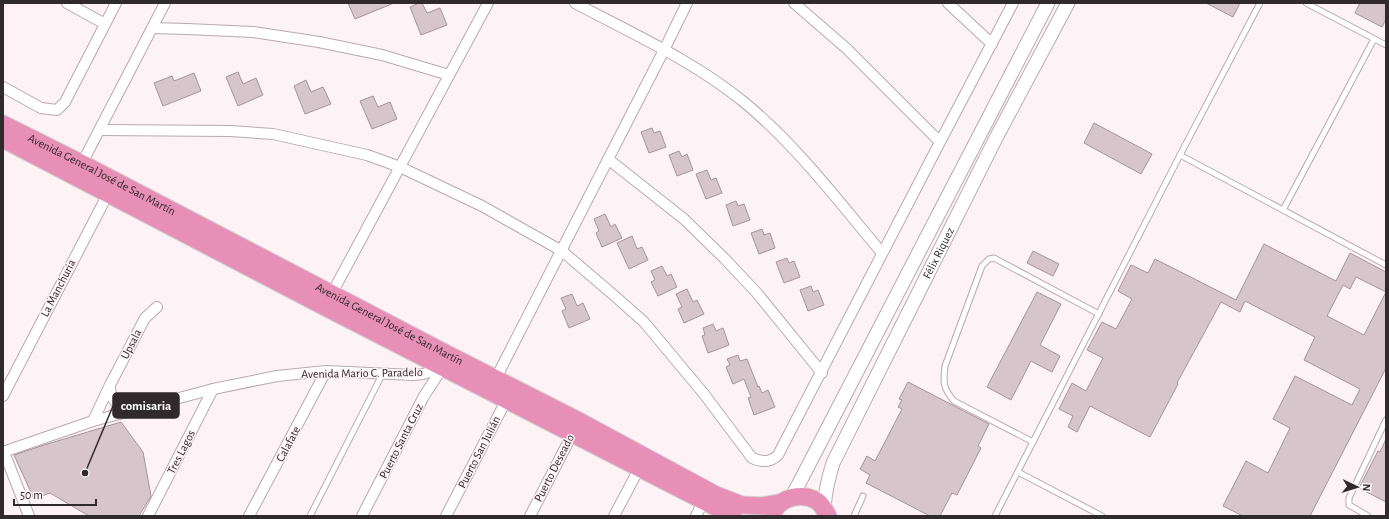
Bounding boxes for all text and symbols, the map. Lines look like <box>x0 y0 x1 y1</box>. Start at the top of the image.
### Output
street label: Avenida General José de San Martín <box>26 132 178 217</box>
street label: Félix Riquez <box>921 225 956 281</box>
street label: La Manchuria <box>38 257 78 319</box>
street label: Avenida General José de San Martín <box>314 281 465 367</box>
street label: Upsala <box>118 327 144 361</box>
street label: Avenida Mario C. Paradelo <box>301 366 423 380</box>
callout: comisaria <box>113 393 179 418</box>
text: comisaria <box>121 400 171 413</box>
street label: Puerto Santa Cruz <box>377 401 425 480</box>
street label: Puerto San Julián <box>456 414 502 490</box>
street label: Calafate <box>274 424 302 464</box>
street label: Tres Lagos <box>165 428 197 476</box>
street label: Puerto Deseado <box>532 432 576 504</box>
north arrow <box>1337 467 1377 507</box>
scale bar <box>14 481 96 507</box>
text: N <box>1361 483 1372 492</box>
text: 50 m <box>20 489 43 501</box>

